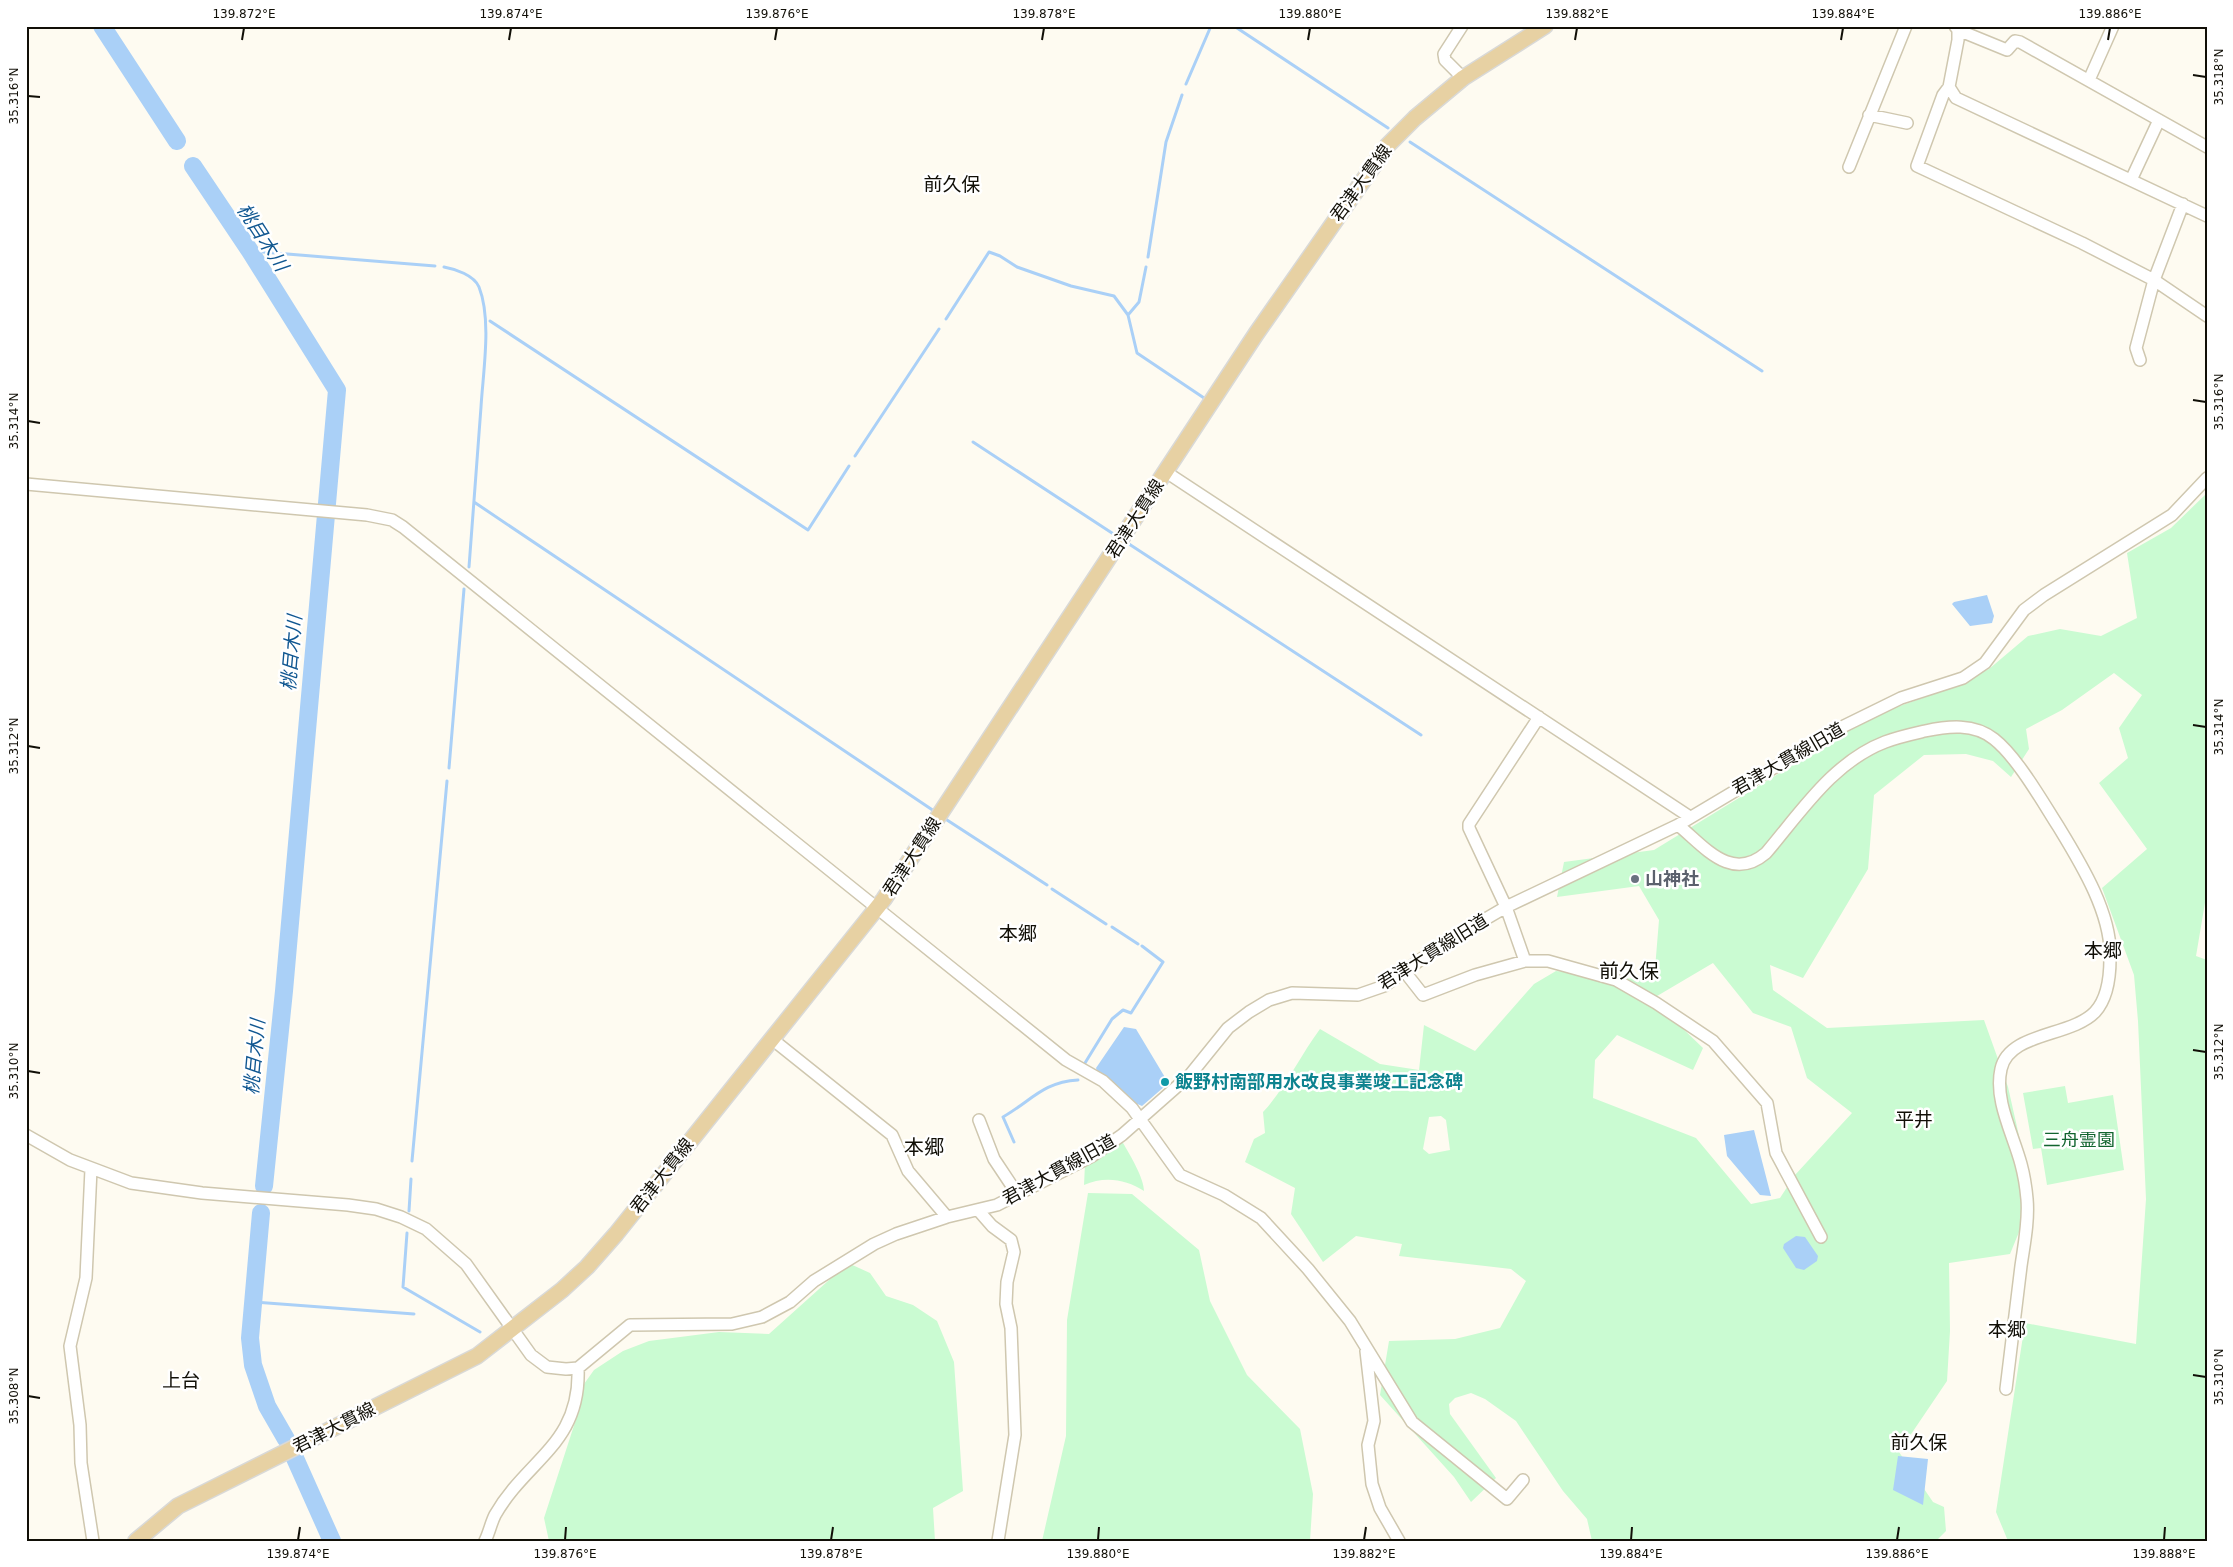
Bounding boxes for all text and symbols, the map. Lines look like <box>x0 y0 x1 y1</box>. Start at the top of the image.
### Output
text: 139.872°E <box>212 7 276 21</box>
text: 139.874°E <box>479 7 543 21</box>
text: 139.876°E <box>745 7 809 21</box>
text: 139.878°E <box>1012 7 1076 21</box>
text: 139.880°E <box>1278 7 1342 21</box>
text: 139.882°E <box>1545 7 1609 21</box>
text: 139.884°E <box>1811 7 1875 21</box>
text: 139.886°E <box>2078 7 2142 21</box>
text: 35.318°N <box>2212 49 2226 105</box>
text: 35.316°N <box>7 68 21 124</box>
street label: 君津大貫線 <box>1326 140 1396 225</box>
district label: 前久保 <box>923 173 981 195</box>
water label: 桃目木川 <box>233 199 294 277</box>
text: 35.316°N <box>2212 374 2226 430</box>
text: 35.314°N <box>7 393 21 449</box>
street label: 君津大貫線 <box>1101 475 1168 562</box>
water label: 桃目木川 <box>277 612 305 692</box>
text: 35.314°N <box>2212 699 2226 755</box>
text: 35.312°N <box>7 718 21 774</box>
street label: 君津大貫線旧道 <box>1728 718 1848 799</box>
street label: 君津大貫線 <box>878 813 945 900</box>
place label: 山神社 <box>1645 868 1699 889</box>
marker: 山神社 <box>1629 873 1641 885</box>
street label: 君津大貫線旧道 <box>1374 909 1492 994</box>
district label: 本郷 <box>999 922 1037 944</box>
district label: 本郷 <box>2084 939 2122 961</box>
district label: 前久保 <box>1599 959 1659 983</box>
water label: 桃目木川 <box>240 1016 268 1096</box>
text: 35.312°N <box>2212 1024 2226 1080</box>
text: 35.310°N <box>7 1043 21 1099</box>
place label: 飯野村南部用水改良事業竣工記念碑 <box>1175 1071 1463 1092</box>
marker: 飯野村南部用水改良事業竣工記念碑 <box>1159 1076 1171 1088</box>
district label: 平井 <box>1895 1108 1933 1130</box>
park label: 三舟霊園 <box>2043 1129 2115 1150</box>
street label: 君津大貫線旧道 <box>999 1130 1119 1209</box>
street label: 君津大貫線 <box>626 1134 698 1218</box>
district label: 本郷 <box>904 1135 944 1159</box>
district label: 本郷 <box>1988 1318 2026 1340</box>
text: 35.310°N <box>2212 1349 2226 1405</box>
text: 35.308°N <box>7 1368 21 1424</box>
district label: 上台 <box>162 1369 200 1391</box>
street label: 君津大貫線 <box>289 1398 379 1457</box>
district label: 前久保 <box>1890 1431 1948 1453</box>
text: 139.874°E <box>266 1547 330 1561</box>
text: 139.876°E <box>533 1547 597 1561</box>
text: 139.878°E <box>799 1547 863 1561</box>
text: 139.880°E <box>1066 1547 1130 1561</box>
text: 139.882°E <box>1332 1547 1396 1561</box>
text: 139.884°E <box>1599 1547 1663 1561</box>
text: 139.886°E <box>1865 1547 1929 1561</box>
text: 139.888°E <box>2132 1547 2196 1561</box>

